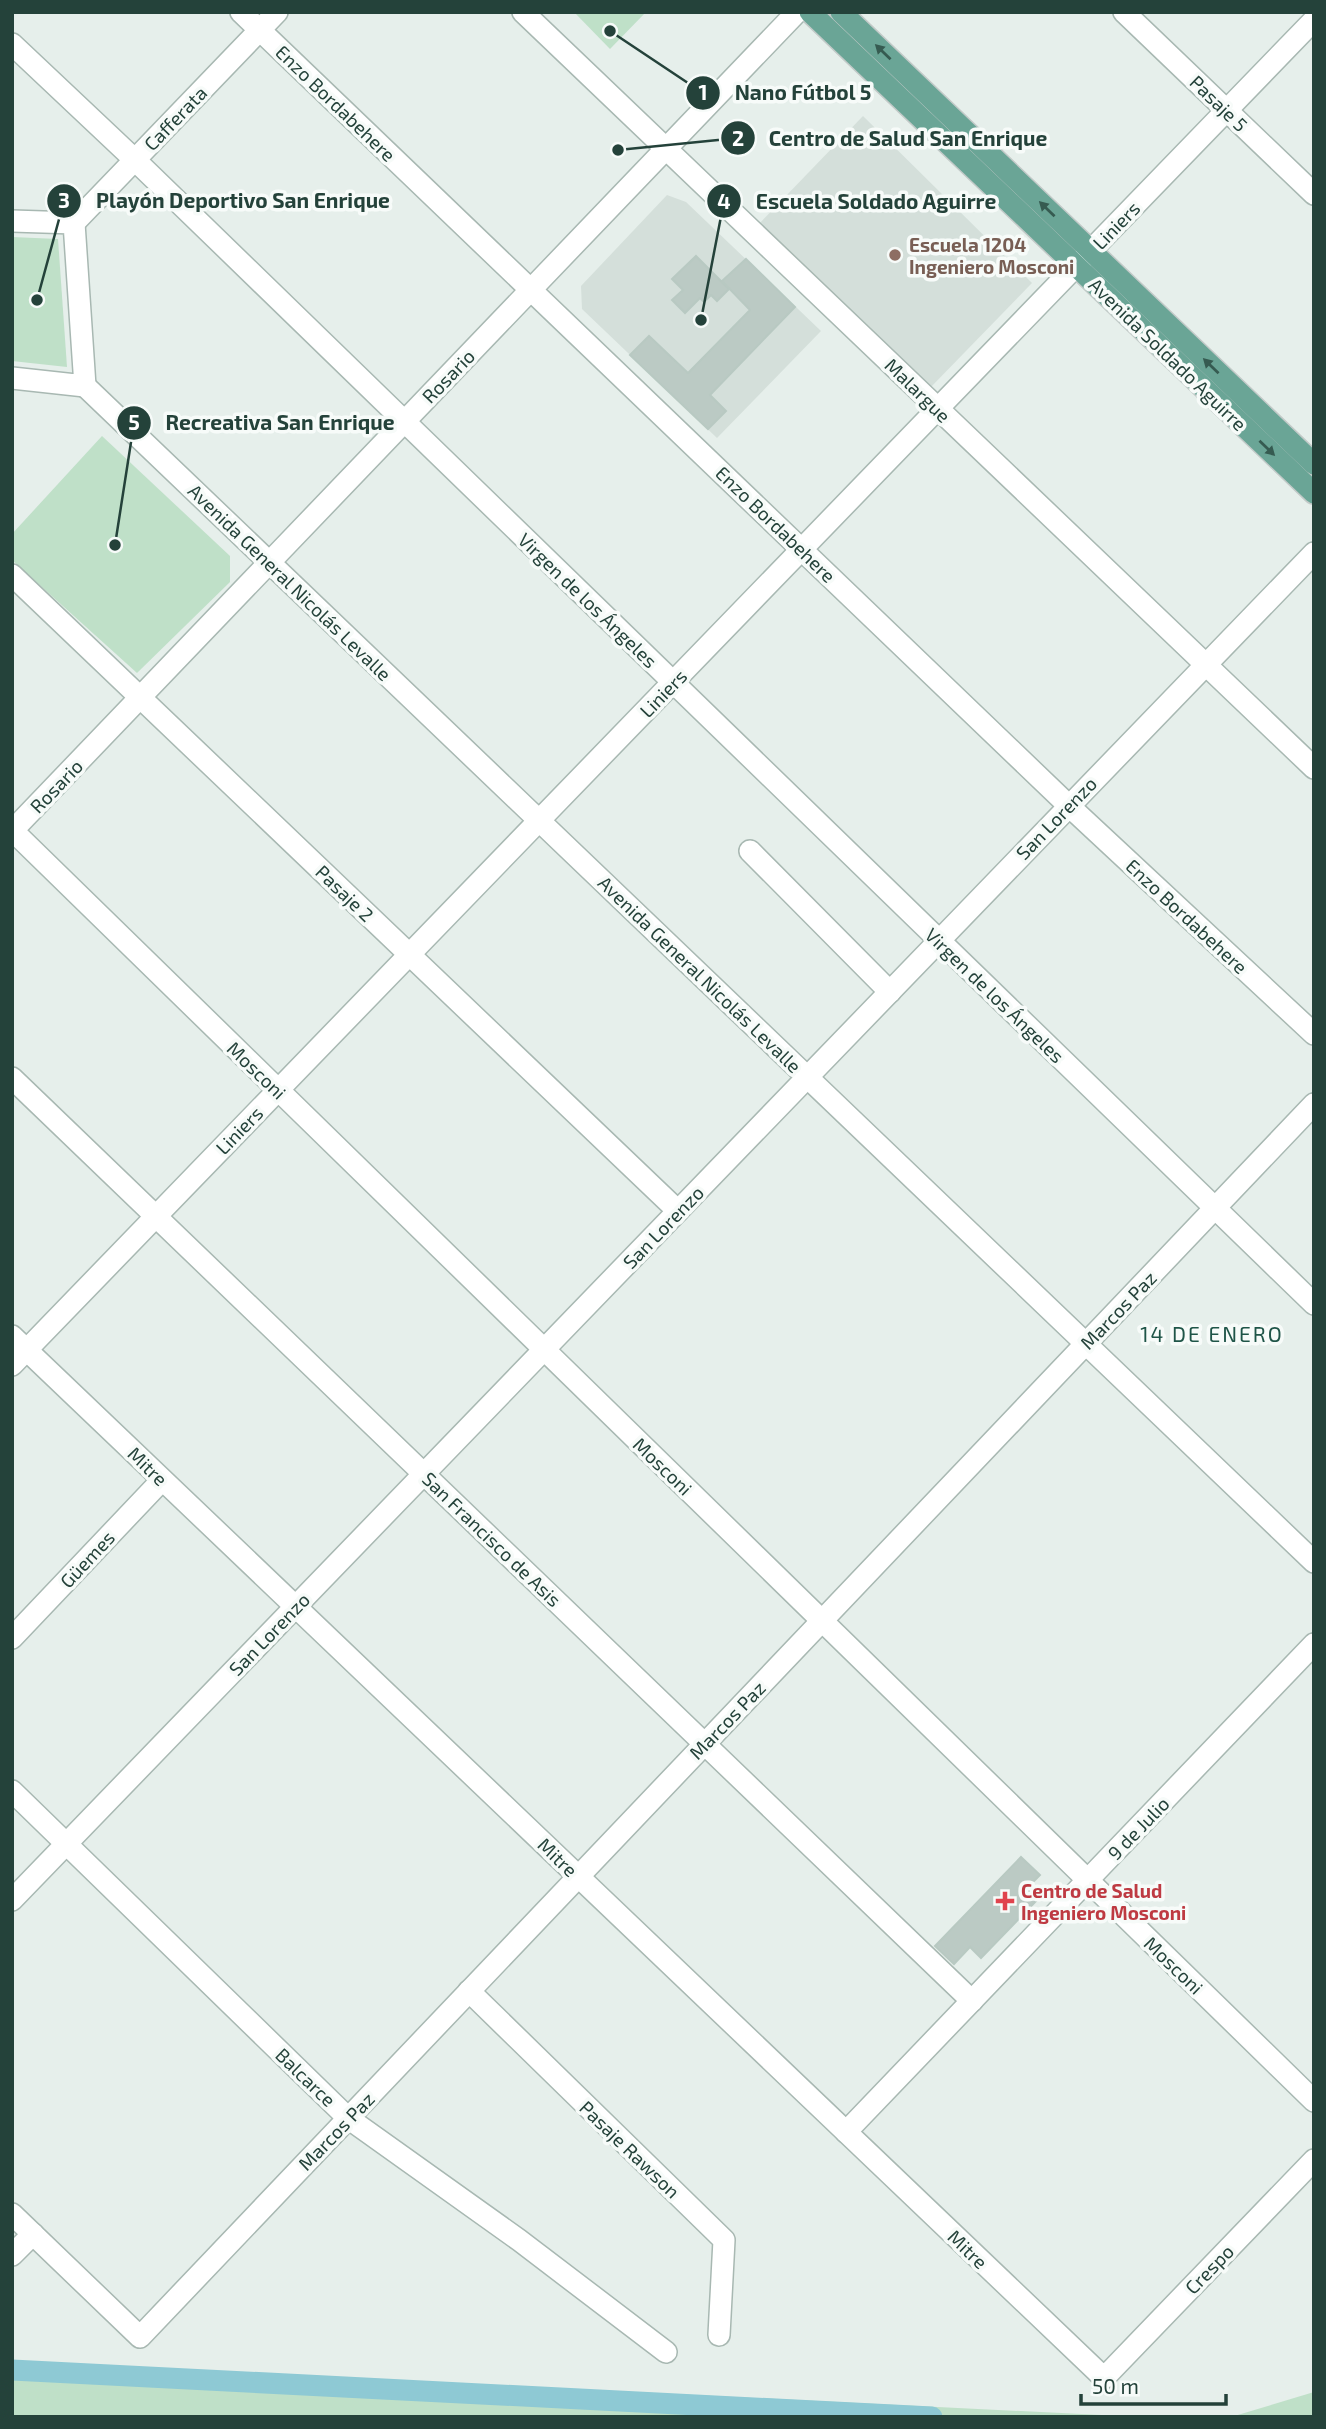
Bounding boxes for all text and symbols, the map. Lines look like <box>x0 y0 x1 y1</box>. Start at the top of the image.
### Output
street label: Enzo Bordabehere <box>271 40 401 166</box>
one-way arrow <box>874 43 891 60</box>
street label: Pasaje 5 <box>1185 70 1253 136</box>
callout: Nano Fútbol 5 <box>686 72 886 114</box>
text: 1 <box>698 79 708 104</box>
text: Nano Fútbol 5 <box>735 79 871 104</box>
street label: Cafferata <box>139 81 211 155</box>
callout: Centro de Salud San Enrique <box>720 117 1062 159</box>
text: 2 <box>732 125 744 150</box>
text: Centro de Salud San Enrique <box>769 125 1047 150</box>
callout: Playón Deportivo San Enrique <box>47 180 404 222</box>
callout: Escuela Soldado Aguirre <box>706 180 1010 222</box>
text: 3 <box>58 187 70 212</box>
text: Playón Deportivo San Enrique <box>96 187 390 213</box>
text: 4 <box>717 188 731 213</box>
text: Escuela Soldado Aguirre <box>756 188 996 213</box>
street label: Liniers <box>1088 196 1144 254</box>
one-way arrow <box>1039 201 1056 217</box>
place label: Escuela 1204 Ingeniero Mosconi <box>909 233 1074 278</box>
marker: Escuela 1204 Ingeniero Mosconi <box>887 247 903 263</box>
street label: Avenida Soldado Aguirre <box>1085 273 1251 435</box>
street label: Rosario <box>417 344 479 408</box>
street label: Malargue <box>880 353 956 427</box>
one-way arrow <box>1203 358 1220 375</box>
callout: Recreativa San Enrique <box>117 402 409 444</box>
text: 5 <box>128 409 140 434</box>
text: Recreativa San Enrique <box>166 409 395 434</box>
one-way arrow <box>1258 440 1275 456</box>
street label: Enzo Bordabehere <box>711 461 841 587</box>
street label: Avenida General Nicolás Levalle <box>184 479 396 685</box>
street label: Virgen de los Ángeles <box>514 528 662 672</box>
street label: Liniers <box>635 664 691 722</box>
street label: Rosario <box>25 754 87 818</box>
street label: San Lorenzo <box>1011 772 1101 864</box>
street label: Enzo Bordabehere <box>1122 854 1252 978</box>
street label: Pasaje 2 <box>311 860 379 926</box>
street label: Avenida General Nicolás Levalle <box>594 871 806 1077</box>
street label: Virgen de los Ángeles <box>921 923 1069 1067</box>
street label: Mosconi <box>223 1036 291 1104</box>
street label: Liniers <box>211 1101 267 1159</box>
street label: San Lorenzo <box>618 1181 708 1273</box>
street label: Marcos Paz <box>1075 1266 1161 1354</box>
district label: 14 DE ENERO <box>1140 1321 1284 1346</box>
street label: Mosconi <box>629 1432 697 1500</box>
street label: Mitre <box>123 1442 173 1490</box>
street label: San Francisco de Asis <box>418 1467 566 1611</box>
street label: Güemes <box>55 1526 119 1592</box>
street label: San Lorenzo <box>224 1588 314 1680</box>
street label: Marcos Paz <box>684 1676 770 1764</box>
street label: 9 de Julio <box>1102 1792 1174 1864</box>
street label: Mitre <box>533 1833 583 1881</box>
place label: Centro de Salud Ingeniero Mosconi <box>1021 1879 1186 1924</box>
marker: Centro de Salud Ingeniero Mosconi <box>995 1891 1015 1911</box>
street label: Mosconi <box>1140 1931 1208 1999</box>
street label: Balcarce <box>271 2043 341 2111</box>
street label: Marcos Paz <box>293 2087 379 2175</box>
street label: Pasaje Rawson <box>575 2096 685 2202</box>
street label: Mitre <box>943 2225 993 2273</box>
street label: Crespo <box>1180 2239 1238 2299</box>
scale bar <box>1081 2362 1226 2406</box>
text: 50 m <box>1092 2373 1139 2398</box>

